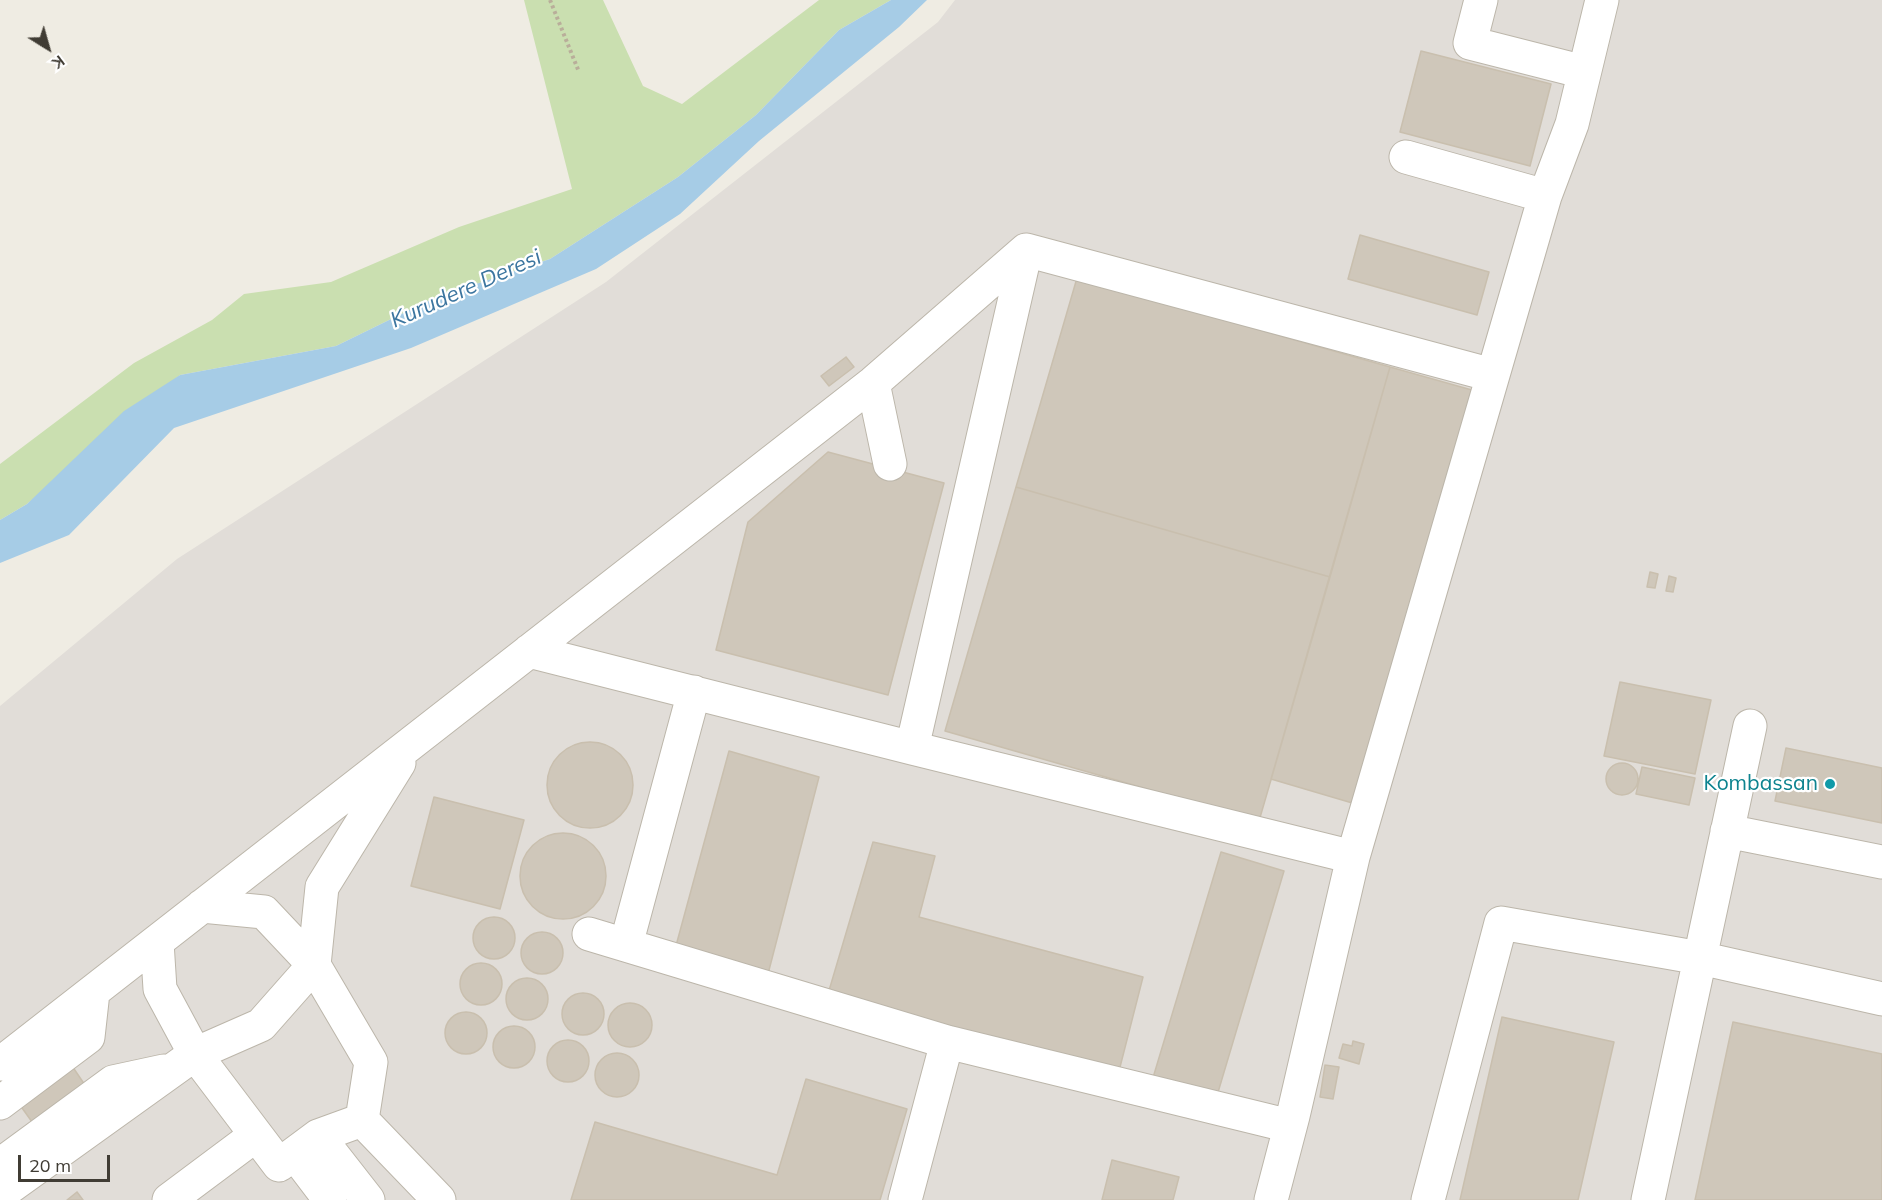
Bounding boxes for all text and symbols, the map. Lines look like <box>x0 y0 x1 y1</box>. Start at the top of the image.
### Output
north arrow <box>18 18 78 78</box>
text: K <box>49 51 69 74</box>
water label: Kurudere Deresi <box>387 244 545 334</box>
place label: Kombassan <box>1704 771 1818 797</box>
marker: Kombassan <box>1823 777 1837 791</box>
scale bar <box>21 1143 112 1181</box>
text: 20 m <box>29 1154 71 1177</box>

